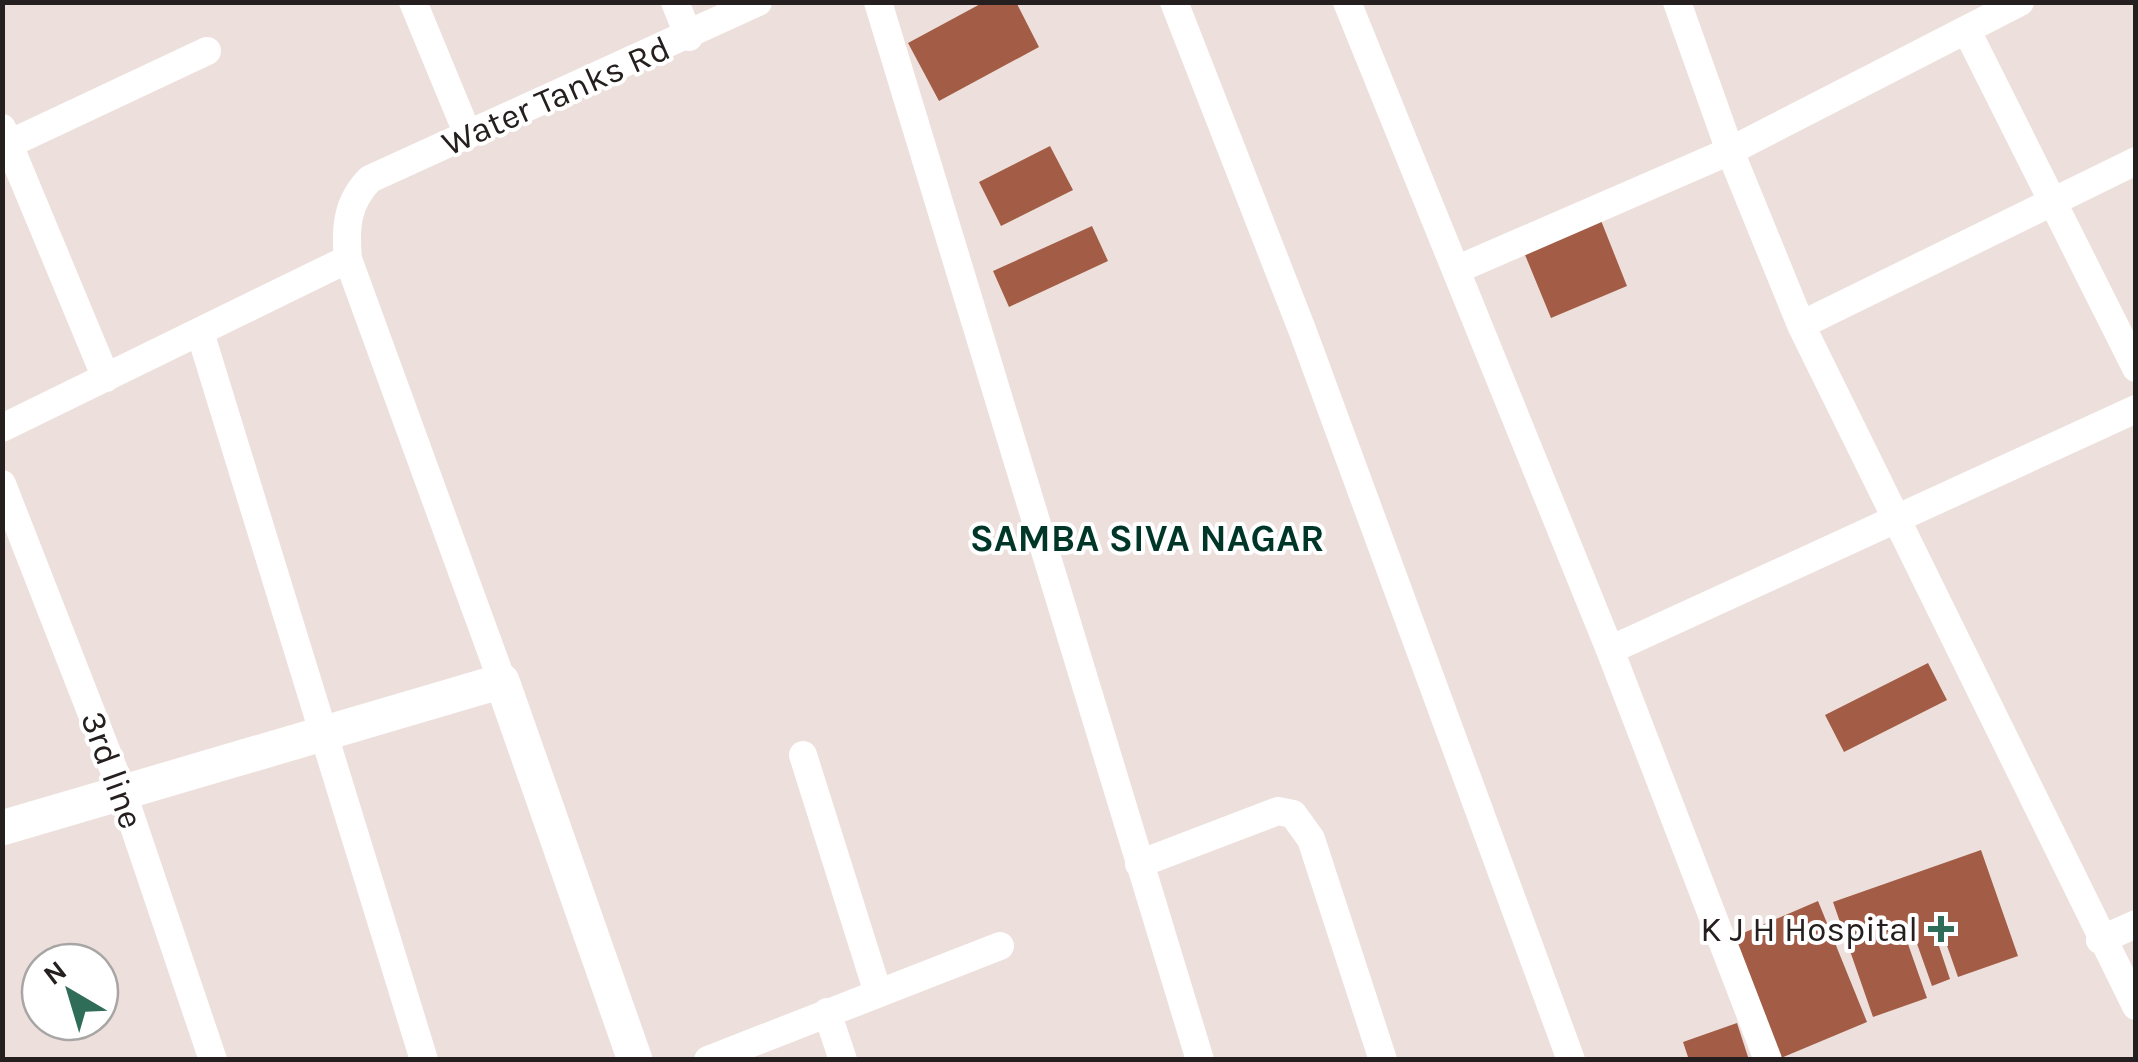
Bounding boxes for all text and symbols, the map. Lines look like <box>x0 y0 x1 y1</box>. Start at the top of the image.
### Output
street label: Water Tanks Rd <box>436 27 676 165</box>
district label: SAMBA SIVA NAGAR <box>970 516 1324 561</box>
street label: 3rd line <box>72 706 152 834</box>
place label: K J H Hospital <box>1700 909 1918 950</box>
marker: K J H Hospital <box>1928 916 1954 942</box>
north arrow <box>20 942 120 1042</box>
text: N <box>37 954 73 992</box>

